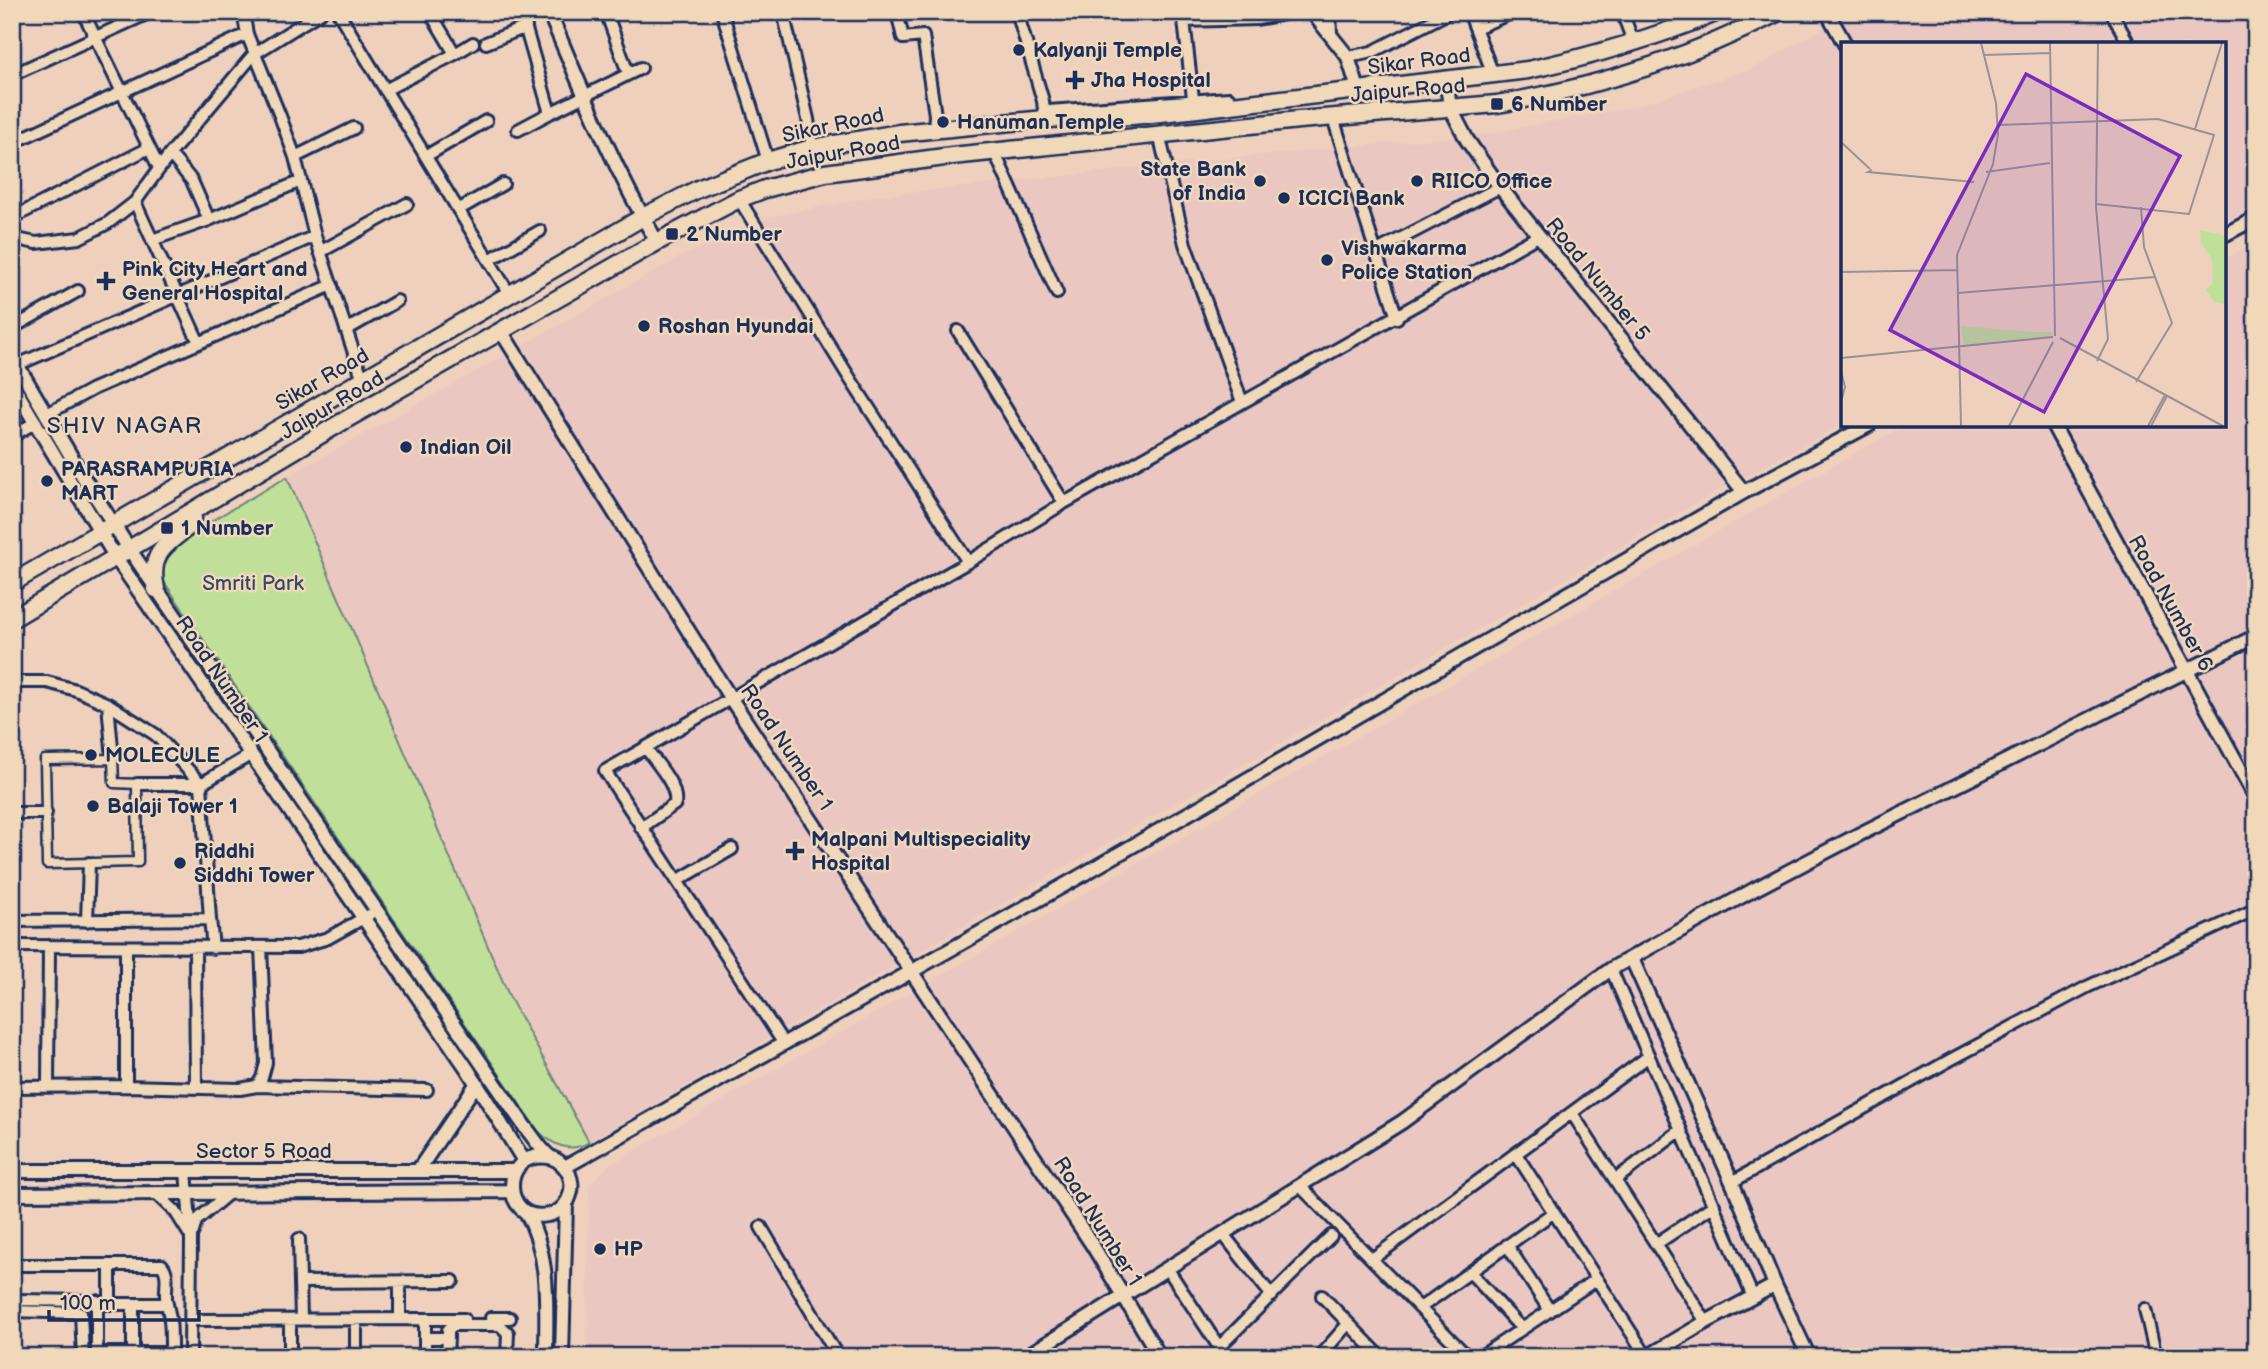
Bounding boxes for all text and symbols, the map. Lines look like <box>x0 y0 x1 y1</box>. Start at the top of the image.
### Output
place label: Kalyanji Temple <box>1033 38 1182 63</box>
marker: Kalyanji Temple <box>1011 42 1027 58</box>
inset map <box>1841 42 2226 427</box>
street label: Sikar Road <box>1366 43 1472 80</box>
place label: Jha Hospital <box>1091 68 1211 93</box>
marker: Jha Hospital <box>1065 70 1085 90</box>
street label: Jaipur Road <box>1350 73 1466 108</box>
place label: 6 Number <box>1511 92 1608 117</box>
marker: 6 Number <box>1489 96 1505 112</box>
street label: Sikar Road <box>780 103 886 148</box>
place label: Hanuman Temple <box>957 110 1124 135</box>
marker: Hanuman Temple <box>935 114 951 130</box>
street label: Jaipur Road <box>784 130 902 175</box>
place label: State Bank of India <box>1140 157 1246 206</box>
place label: RIICO Office <box>1431 169 1552 194</box>
marker: State Bank of India <box>1252 173 1268 189</box>
marker: RIICO Office <box>1409 173 1425 189</box>
place label: ICICI Bank <box>1298 186 1405 211</box>
marker: ICICI Bank <box>1276 190 1292 206</box>
street label: Road Number 5 <box>1540 213 1655 346</box>
place label: 2 Number <box>686 222 782 247</box>
marker: 2 Number <box>664 226 680 242</box>
place label: Vishwakarma Police Station <box>1341 236 1472 285</box>
marker: Vishwakarma Police Station <box>1319 252 1335 268</box>
place label: Pink City Heart and General Hospital <box>122 257 308 306</box>
marker: Pink City Heart and General Hospital <box>96 271 116 291</box>
place label: Roshan Hyundai <box>658 314 814 339</box>
marker: Roshan Hyundai <box>636 318 652 334</box>
street label: Sikar Road <box>271 343 373 416</box>
street label: Jaipur Road <box>276 366 388 445</box>
district label: SHIV NAGAR <box>47 412 203 440</box>
place label: Indian Oil <box>420 435 512 460</box>
marker: Indian Oil <box>398 439 414 455</box>
place label: PARASRAMPURIA MART <box>61 457 234 506</box>
marker: PARASRAMPURIA MART <box>39 473 55 489</box>
place label: 1 Number <box>181 516 274 541</box>
marker: 1 Number <box>159 520 175 536</box>
street label: Road Number 6 <box>2123 531 2218 676</box>
park label: Smriti Park <box>202 571 305 596</box>
street label: Road Number 1 <box>170 611 273 747</box>
street label: Road Number 1 <box>735 679 838 815</box>
place label: MOLECULE <box>105 743 220 768</box>
marker: MOLECULE <box>83 747 99 763</box>
place label: Balaji Tower 1 <box>107 794 238 819</box>
marker: Balaji Tower 1 <box>85 798 101 814</box>
place label: Malpani Multispeciality Hospital <box>811 827 1031 876</box>
place label: Riddhi Siddhi Tower <box>194 839 315 888</box>
marker: Malpani Multispeciality Hospital <box>785 841 805 861</box>
marker: Riddhi Siddhi Tower <box>172 855 188 871</box>
street label: Sector 5 Road <box>196 1139 332 1164</box>
street label: Road Number 1 <box>1048 1152 1147 1290</box>
place label: HP <box>614 1237 644 1262</box>
marker: HP <box>592 1241 608 1257</box>
scale bar <box>49 1278 200 1322</box>
text: 100 m <box>60 1291 116 1316</box>

